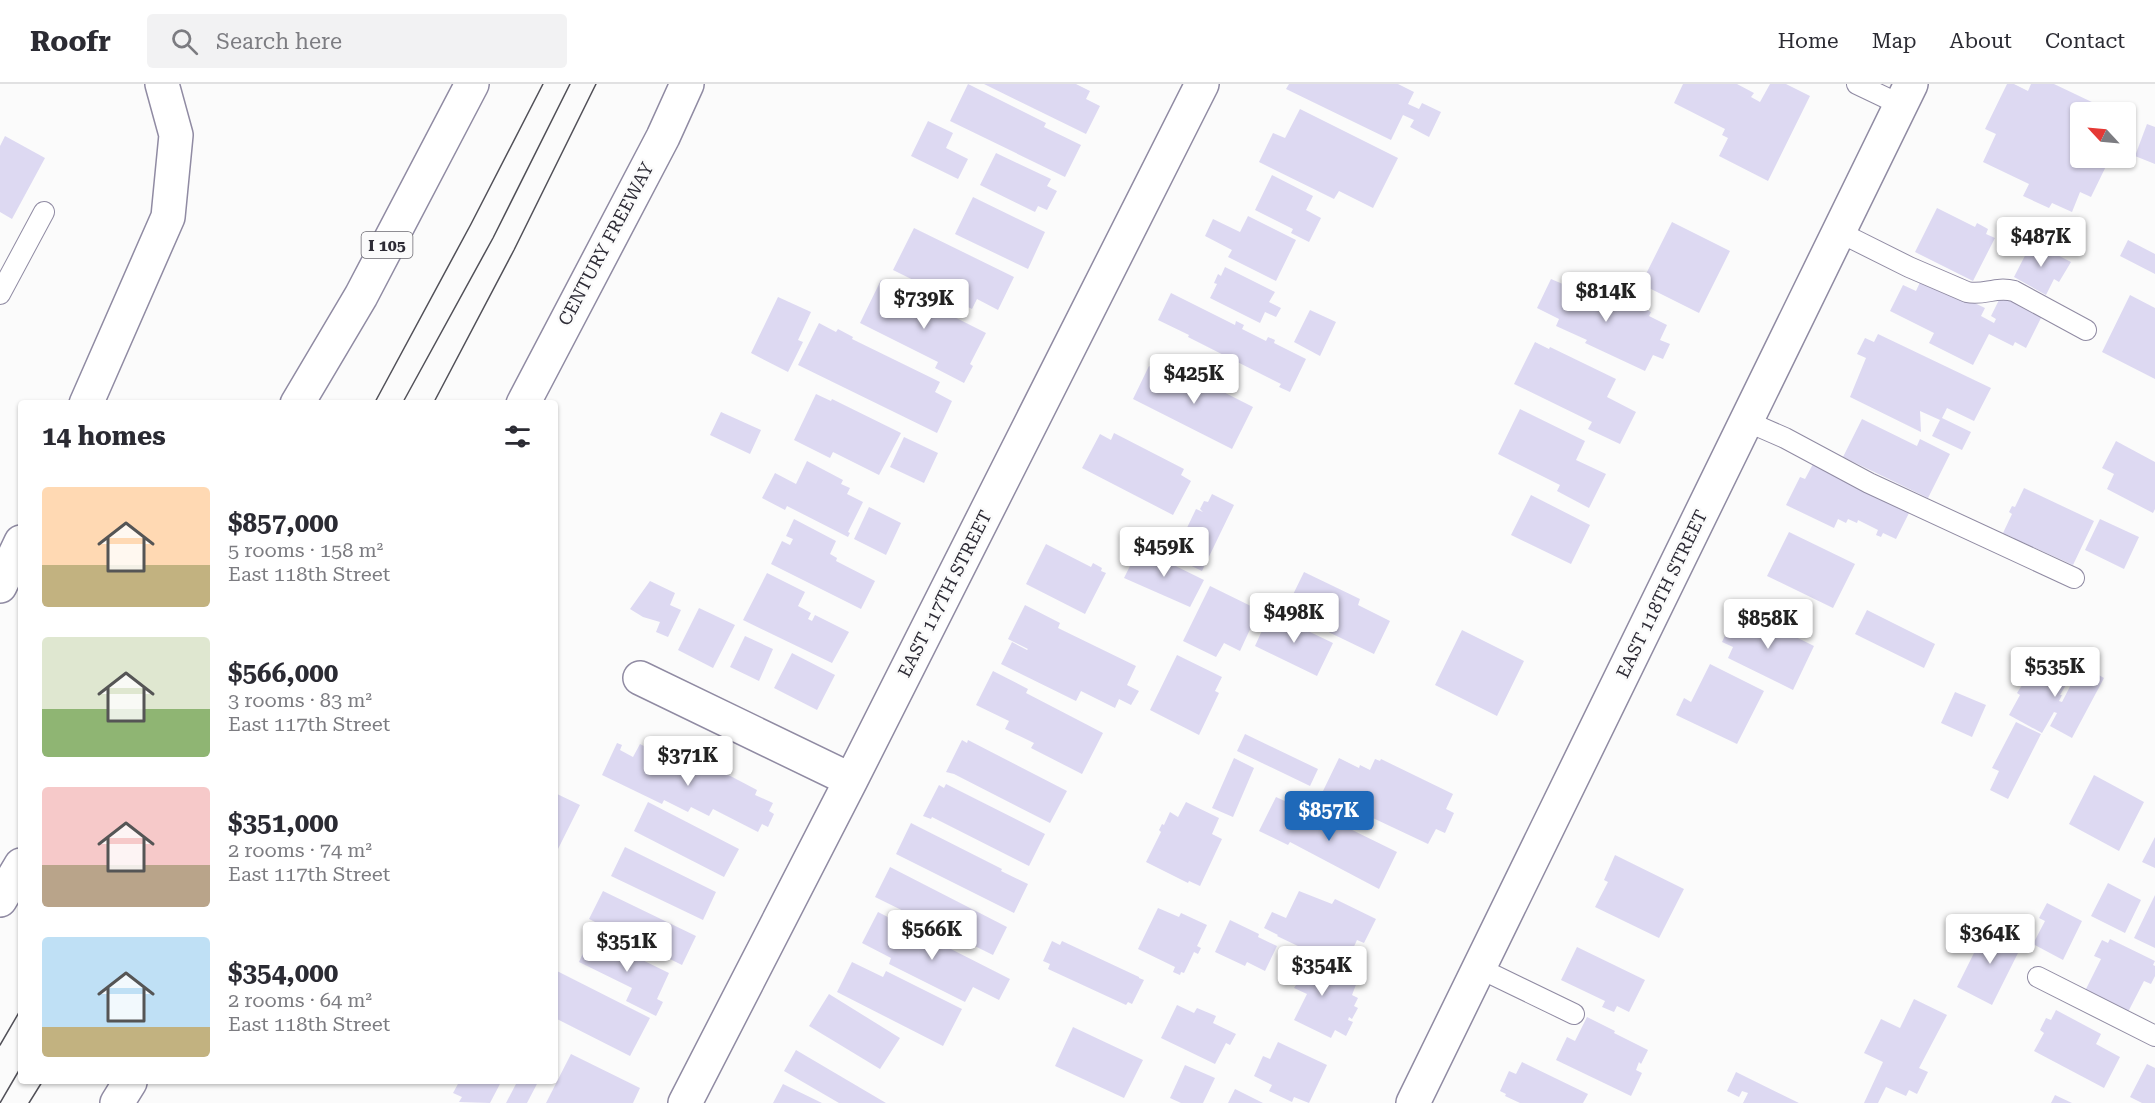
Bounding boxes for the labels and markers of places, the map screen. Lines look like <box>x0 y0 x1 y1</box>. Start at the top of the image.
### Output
pin: $487K <box>1999 217 2083 268</box>
pin: $814K <box>1564 272 1648 323</box>
pin: $739K <box>882 279 966 330</box>
pin: $425K <box>1152 354 1236 405</box>
pin: $459K <box>1122 527 1206 578</box>
pin: $498K <box>1252 593 1336 644</box>
pin: $858K <box>1726 599 1810 650</box>
pin: $535K <box>2013 647 2097 698</box>
pin: $371K <box>646 736 730 787</box>
pin: $857K <box>1287 791 1371 842</box>
pin: $566K <box>890 910 974 961</box>
pin: $364K <box>1948 914 2032 965</box>
pin: $351K <box>585 922 669 973</box>
pin: $354K <box>1280 946 1364 997</box>

